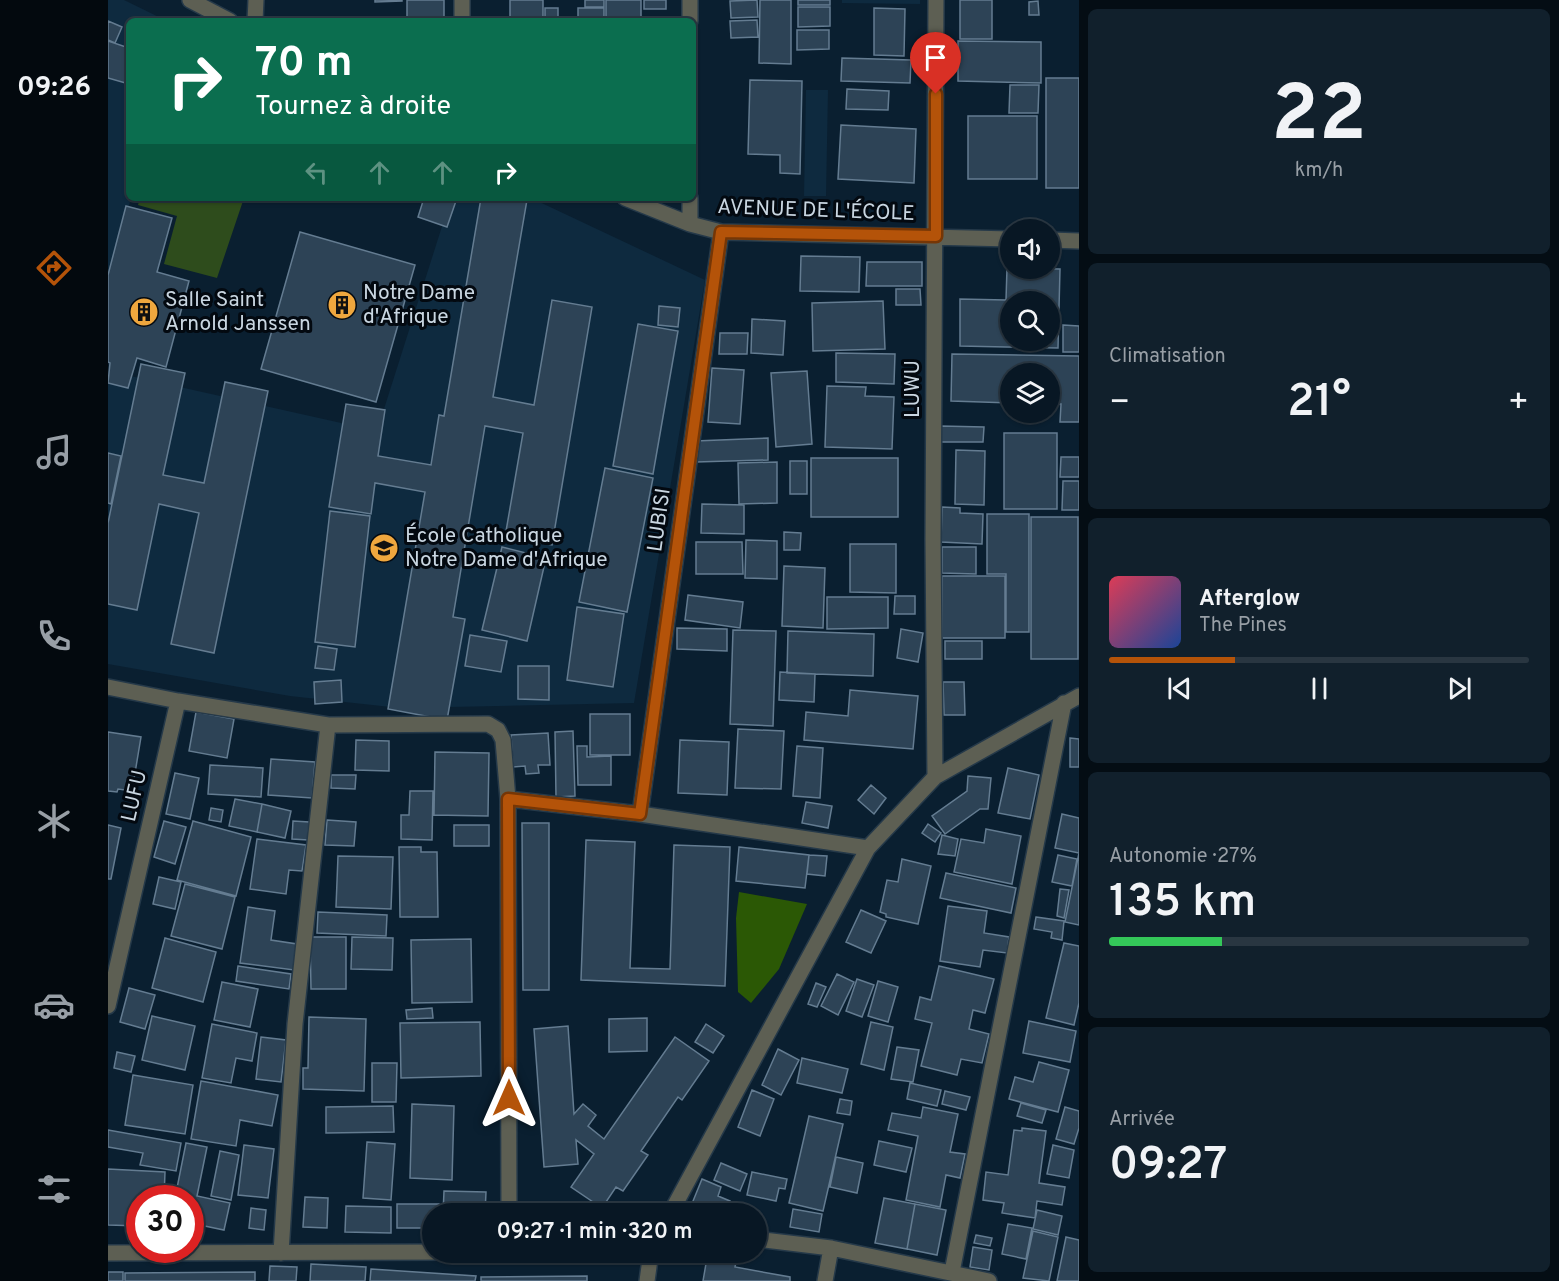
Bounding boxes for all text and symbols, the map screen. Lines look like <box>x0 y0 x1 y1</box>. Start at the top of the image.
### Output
pin <box>910 32 961 94</box>
text: 70 m <box>255 38 353 91</box>
icon: arrive <box>919 41 952 74</box>
icon: right <box>156 42 234 120</box>
text: 22 <box>1271 69 1367 168</box>
text: 09:26 <box>17 71 91 105</box>
text: Tournez à droite <box>255 90 451 124</box>
icon: left <box>300 156 333 189</box>
icon: ahead <box>363 156 396 189</box>
icon: ahead <box>426 156 459 189</box>
icon: right <box>489 156 522 189</box>
text: km/h <box>1295 158 1343 184</box>
street label: AVENUE DE L'ÉCOLE <box>717 193 915 228</box>
map controls <box>1000 219 1060 423</box>
button: sound <box>1000 219 1060 279</box>
icon: directions <box>33 247 75 289</box>
place label: Notre Dame d'Afrique <box>363 280 475 331</box>
place label: Salle Saint Arnold Janssen <box>165 287 311 338</box>
building icon: Notre Dame d'Afrique <box>326 289 358 321</box>
button: search <box>1000 291 1060 351</box>
building icon: Salle Saint Arnold Janssen <box>128 296 160 328</box>
text: Climatisation <box>1109 344 1226 370</box>
street label: LUWU <box>900 360 927 418</box>
button: layers <box>1000 363 1060 423</box>
text: 21° <box>1287 375 1351 432</box>
text: − <box>1109 383 1130 425</box>
text: + <box>1508 383 1529 425</box>
icon: music <box>33 431 75 473</box>
street label: LUBISI <box>642 486 678 554</box>
place label: École Catholique Notre Dame d'Afrique <box>405 522 608 574</box>
school or university icon: École Catholique Notre Dame d'Afrique <box>368 532 400 564</box>
text: Afterglow <box>1199 586 1300 613</box>
text: The Pines <box>1199 613 1287 639</box>
icon: phone <box>33 615 75 657</box>
icon: previous <box>1163 672 1196 705</box>
icon: pause <box>1303 672 1336 705</box>
icon: next <box>1443 672 1476 705</box>
street label: LUFU <box>116 767 154 825</box>
icon: climate <box>33 800 75 842</box>
text: Autonomie · 27% <box>1109 844 1257 870</box>
text: 135 km <box>1109 875 1256 932</box>
icon: car <box>33 984 75 1026</box>
position arrow <box>477 1066 541 1130</box>
text: Arrivée <box>1109 1107 1175 1133</box>
text: 09:27 <box>1109 1138 1227 1195</box>
icon: filters <box>33 1168 75 1210</box>
speed limit sign: 30 <box>126 1185 204 1263</box>
text: 09:27 · 1 min · 320 m <box>496 1219 693 1246</box>

